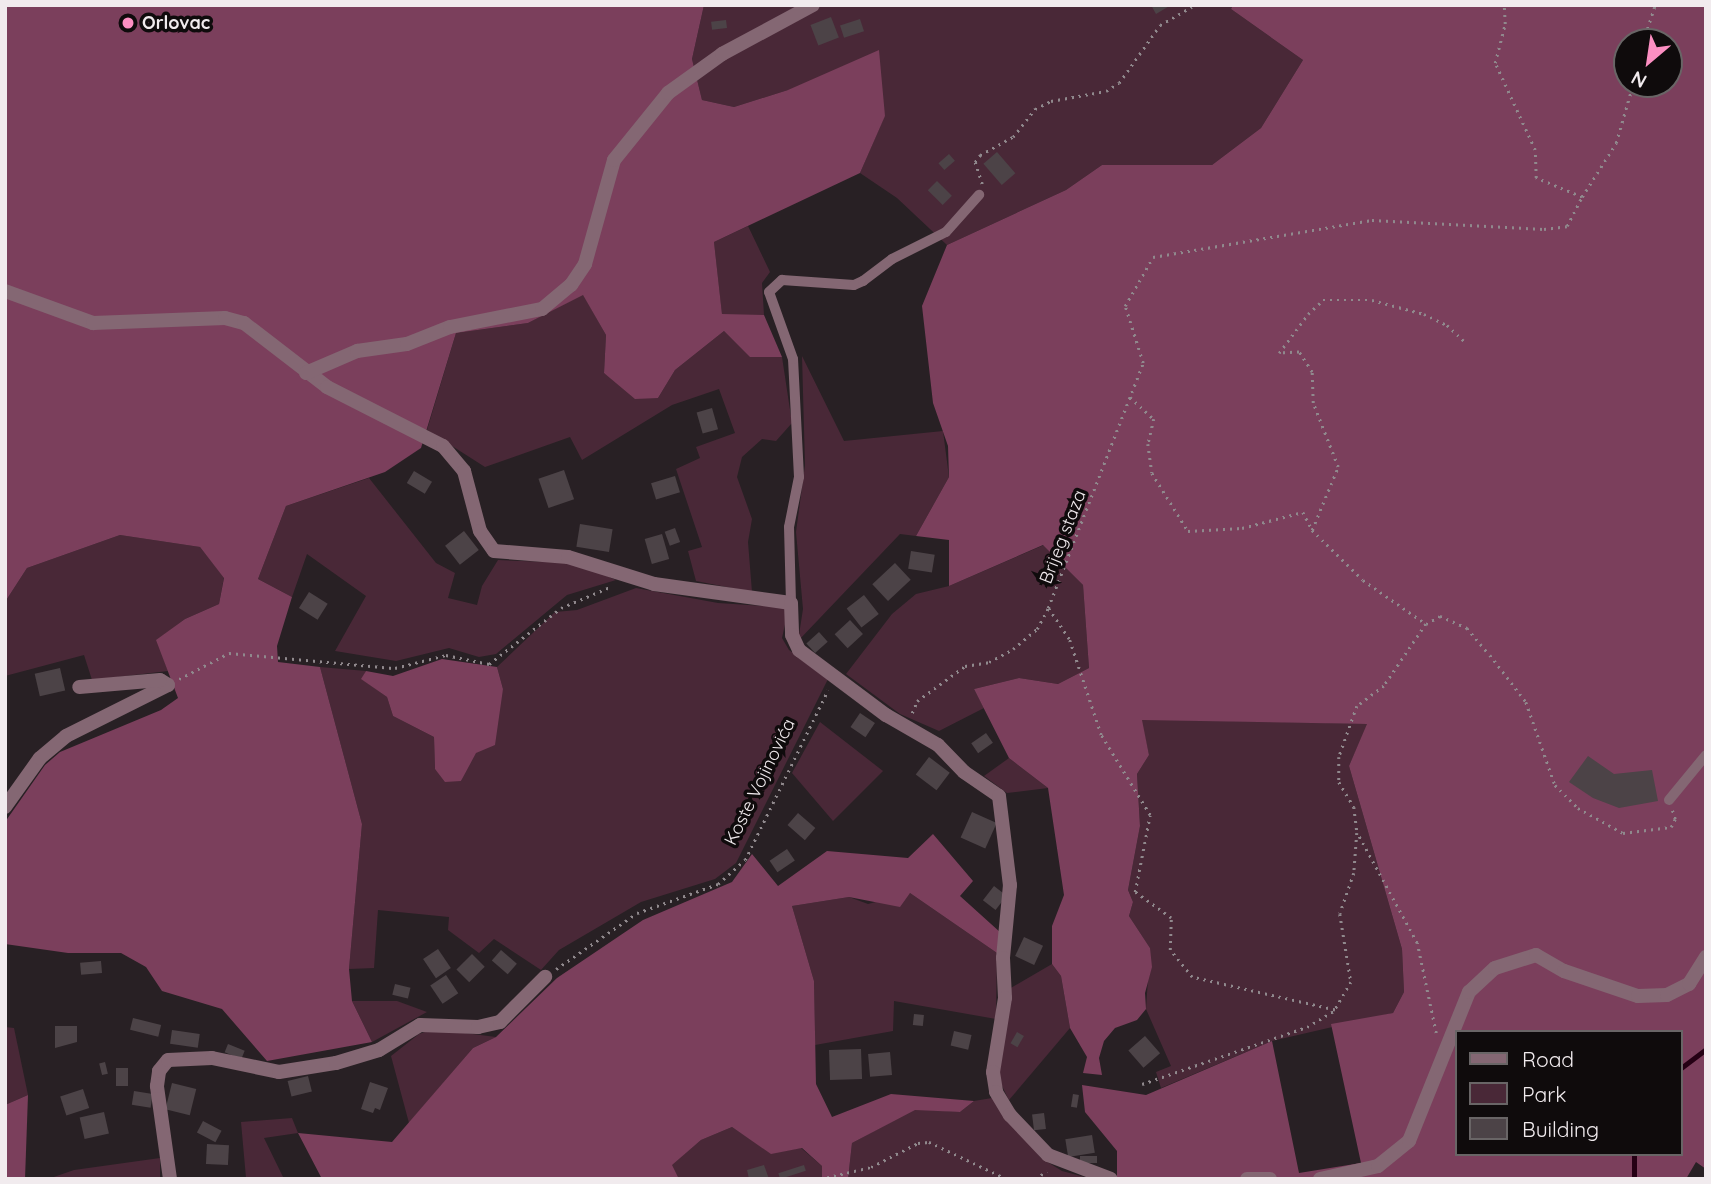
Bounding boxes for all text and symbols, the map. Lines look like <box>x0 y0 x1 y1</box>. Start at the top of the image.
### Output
place label: Orlovac <box>142 12 210 34</box>
marker: Orlovac <box>120 15 136 31</box>
north arrow <box>1613 28 1683 98</box>
text: N <box>1627 66 1651 93</box>
street label: Brijeg staza <box>1035 487 1091 587</box>
street label: Koste Vojinovića <box>720 715 800 849</box>
legend <box>1456 1030 1683 1156</box>
text: Road <box>1522 1046 1574 1072</box>
text: Park <box>1522 1081 1566 1107</box>
text: Building <box>1522 1116 1599 1142</box>

